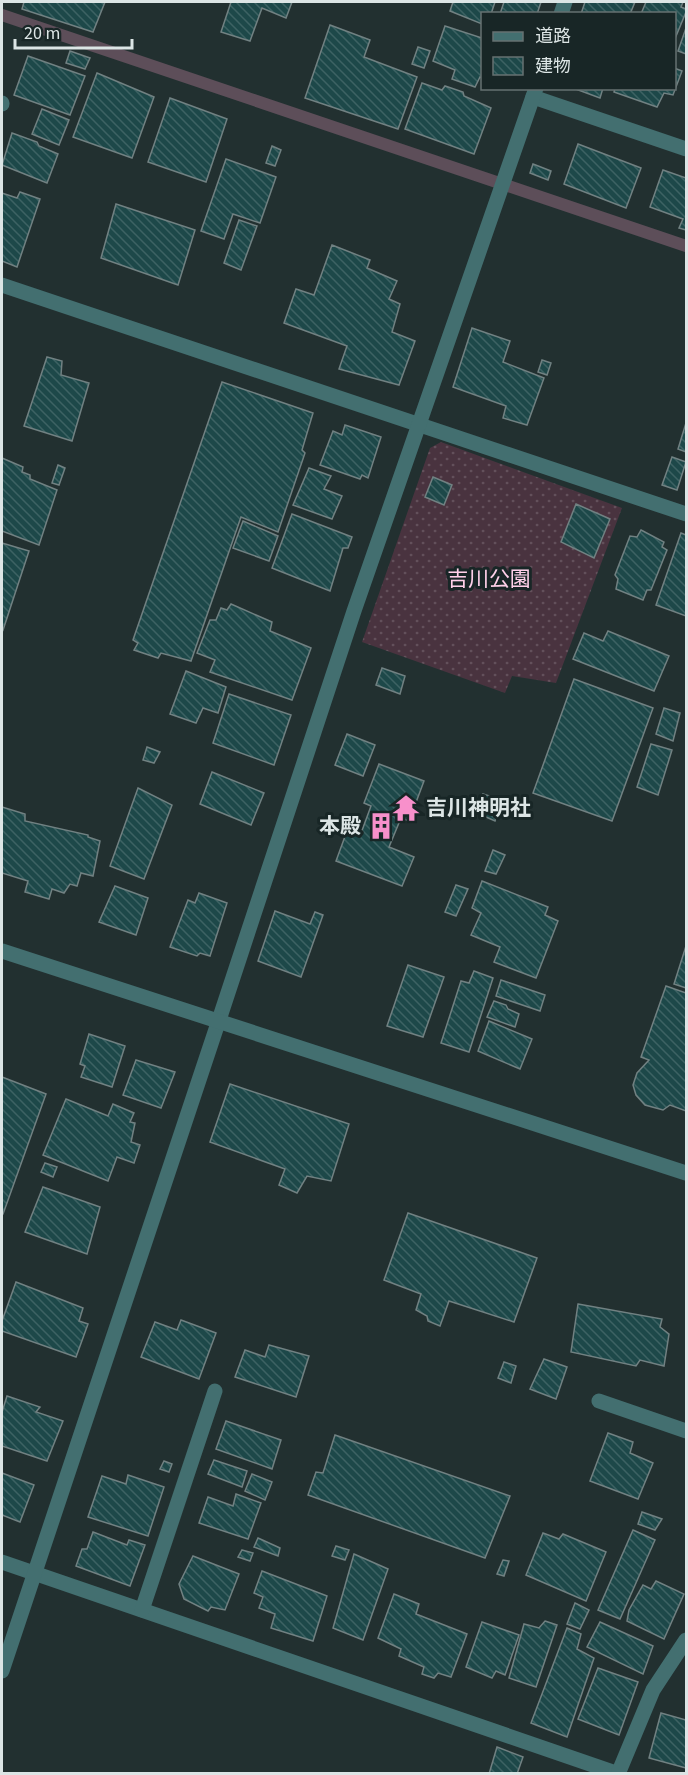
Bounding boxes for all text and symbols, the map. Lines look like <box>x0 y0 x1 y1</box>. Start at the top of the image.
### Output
scale bar <box>15 12 132 50</box>
legend <box>481 12 676 90</box>
text: 20 m <box>24 21 60 46</box>
text: 道路 <box>535 24 571 49</box>
text: 建物 <box>535 54 571 79</box>
park label: 吉川公園 <box>447 564 531 594</box>
temple icon: 吉川神明社 <box>391 793 421 823</box>
place label: 吉川神明社 <box>426 793 531 823</box>
place label: 本殿 <box>319 811 361 841</box>
building icon: 本殿 <box>366 811 396 841</box>

